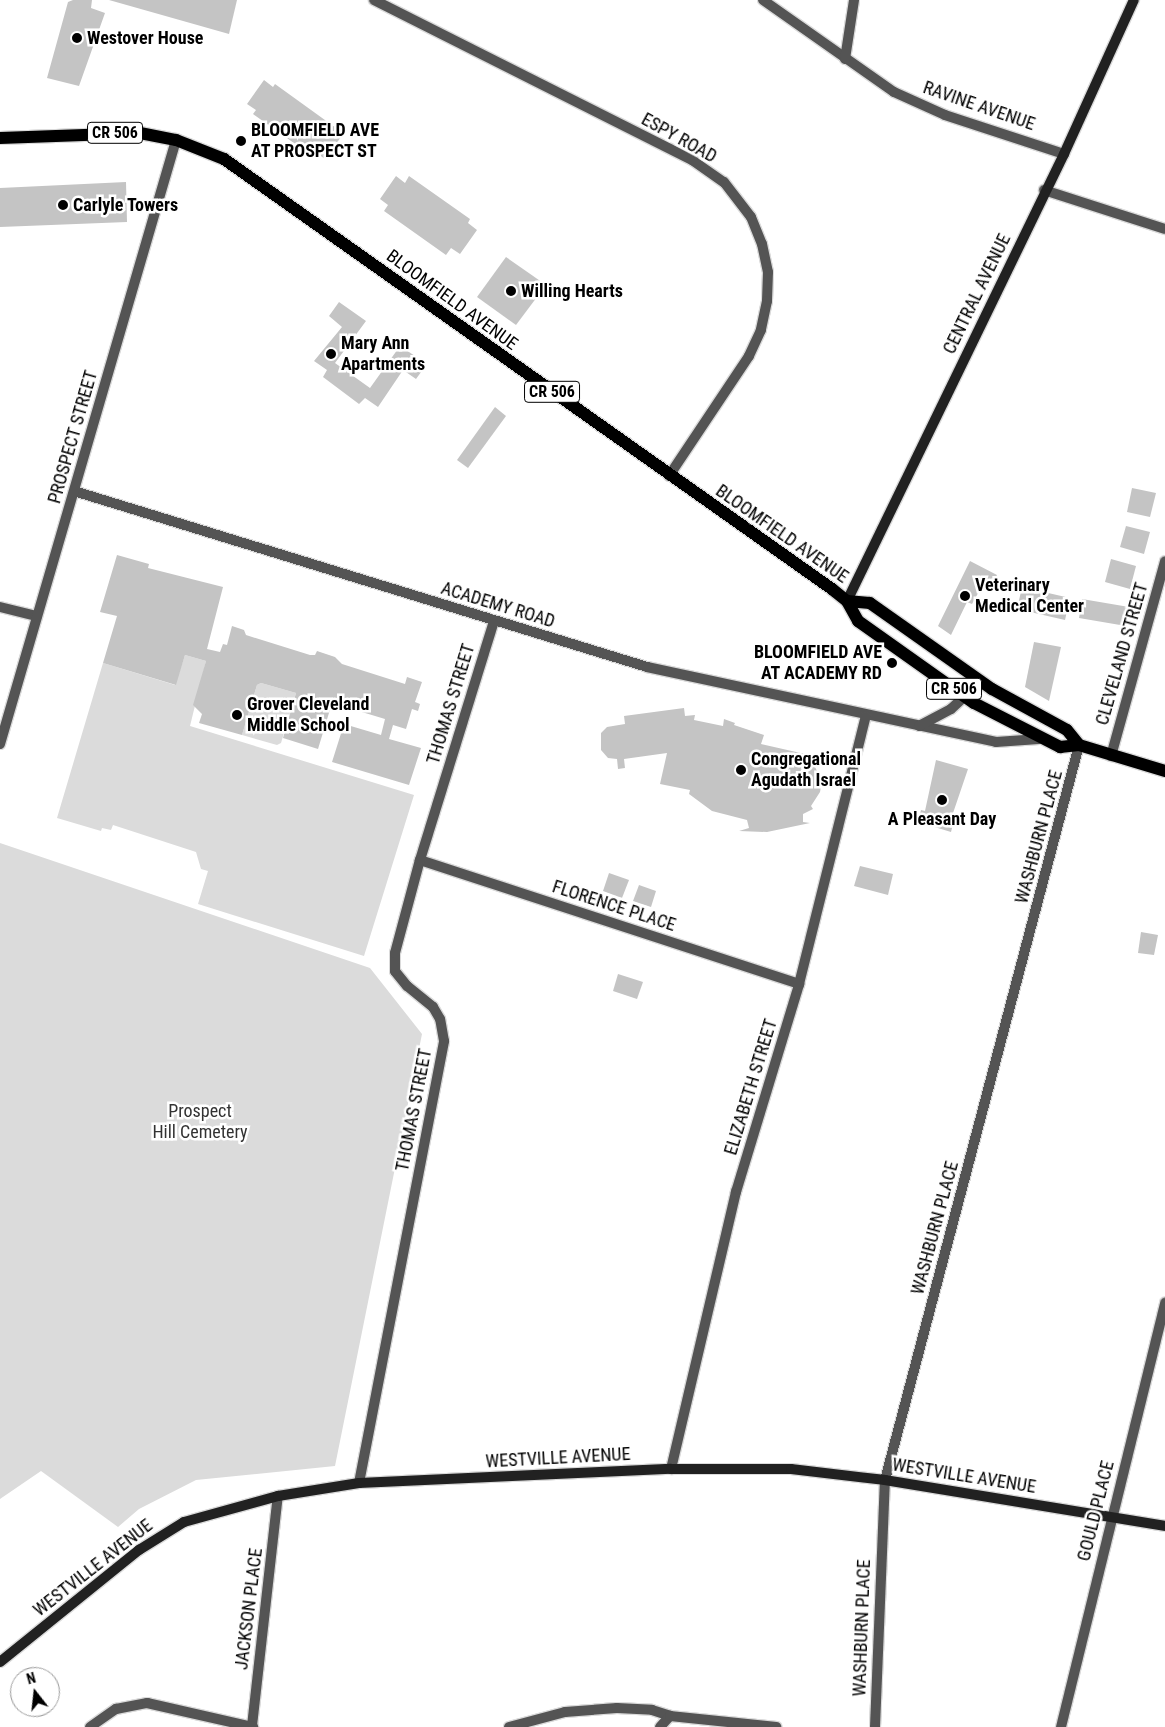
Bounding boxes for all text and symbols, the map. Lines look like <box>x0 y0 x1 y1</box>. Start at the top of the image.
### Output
place label: Westover House <box>87 27 203 49</box>
marker: Westover House <box>71 32 83 44</box>
street label: RAVINE AVENUE <box>920 77 1038 135</box>
street label: ESPY ROAD <box>638 109 720 167</box>
road number: CR 506 <box>86 120 144 146</box>
place label: BLOOMFIELD AVE AT PROSPECT ST <box>251 120 379 162</box>
marker: BLOOMFIELD AVE AT PROSPECT ST <box>235 135 247 147</box>
place label: Carlyle Towers <box>73 194 179 216</box>
marker: Carlyle Towers <box>57 199 69 211</box>
street label: CENTRAL AVENUE <box>939 230 1015 358</box>
street label: BLOOMFIELD AVENUE <box>382 245 522 355</box>
place label: Willing Hearts <box>521 280 623 302</box>
marker: Willing Hearts <box>505 285 517 297</box>
place label: Mary Ann Apartments <box>341 333 425 376</box>
marker: Mary Ann Apartments <box>325 348 337 360</box>
street label: PROSPECT STREET <box>44 368 102 506</box>
road number: CR 506 <box>523 378 581 406</box>
street label: BLOOMFIELD AVENUE <box>712 480 852 588</box>
place label: Veterinary Medical Center <box>975 575 1084 618</box>
street label: ACADEMY ROAD <box>438 577 558 633</box>
street label: CLEVELAND STREET <box>1091 580 1153 728</box>
marker: Veterinary Medical Center <box>959 590 971 602</box>
street label: THOMAS STREET <box>422 641 480 767</box>
place label: BLOOMFIELD AVE AT ACADEMY RD <box>754 642 882 684</box>
marker: BLOOMFIELD AVE AT ACADEMY RD <box>886 657 898 669</box>
road number: CR 506 <box>925 676 983 702</box>
place label: Grover Cleveland Middle School <box>247 694 369 736</box>
marker: Grover Cleveland Middle School <box>231 709 243 721</box>
place label: Congregational Agudath Israel <box>751 749 861 792</box>
marker: Congregational Agudath Israel <box>735 764 747 776</box>
street label: WASHBURN PLACE <box>1011 768 1067 906</box>
marker: A Pleasant Day <box>936 794 948 806</box>
place label: A Pleasant Day <box>888 808 996 830</box>
street label: FLORENCE PLACE <box>550 876 678 936</box>
street label: ELIZABETH STREET <box>720 1016 782 1158</box>
street label: THOMAS STREET <box>392 1047 436 1173</box>
park label: Prospect Hill Cemetery <box>152 1101 248 1144</box>
street label: WASHBURN PLACE <box>907 1159 963 1297</box>
street label: WESTVILLE AVENUE <box>485 1443 631 1473</box>
street label: WESTVILLE AVENUE <box>891 1454 1037 1498</box>
street label: GOULD PLACE <box>1073 1459 1119 1563</box>
street label: WESTVILLE AVENUE <box>29 1515 157 1621</box>
street label: JACKSON PLACE <box>231 1547 267 1671</box>
street label: WASHBURN PLACE <box>849 1559 875 1697</box>
north arrow <box>10 1667 60 1717</box>
text: N <box>25 1670 37 1687</box>

